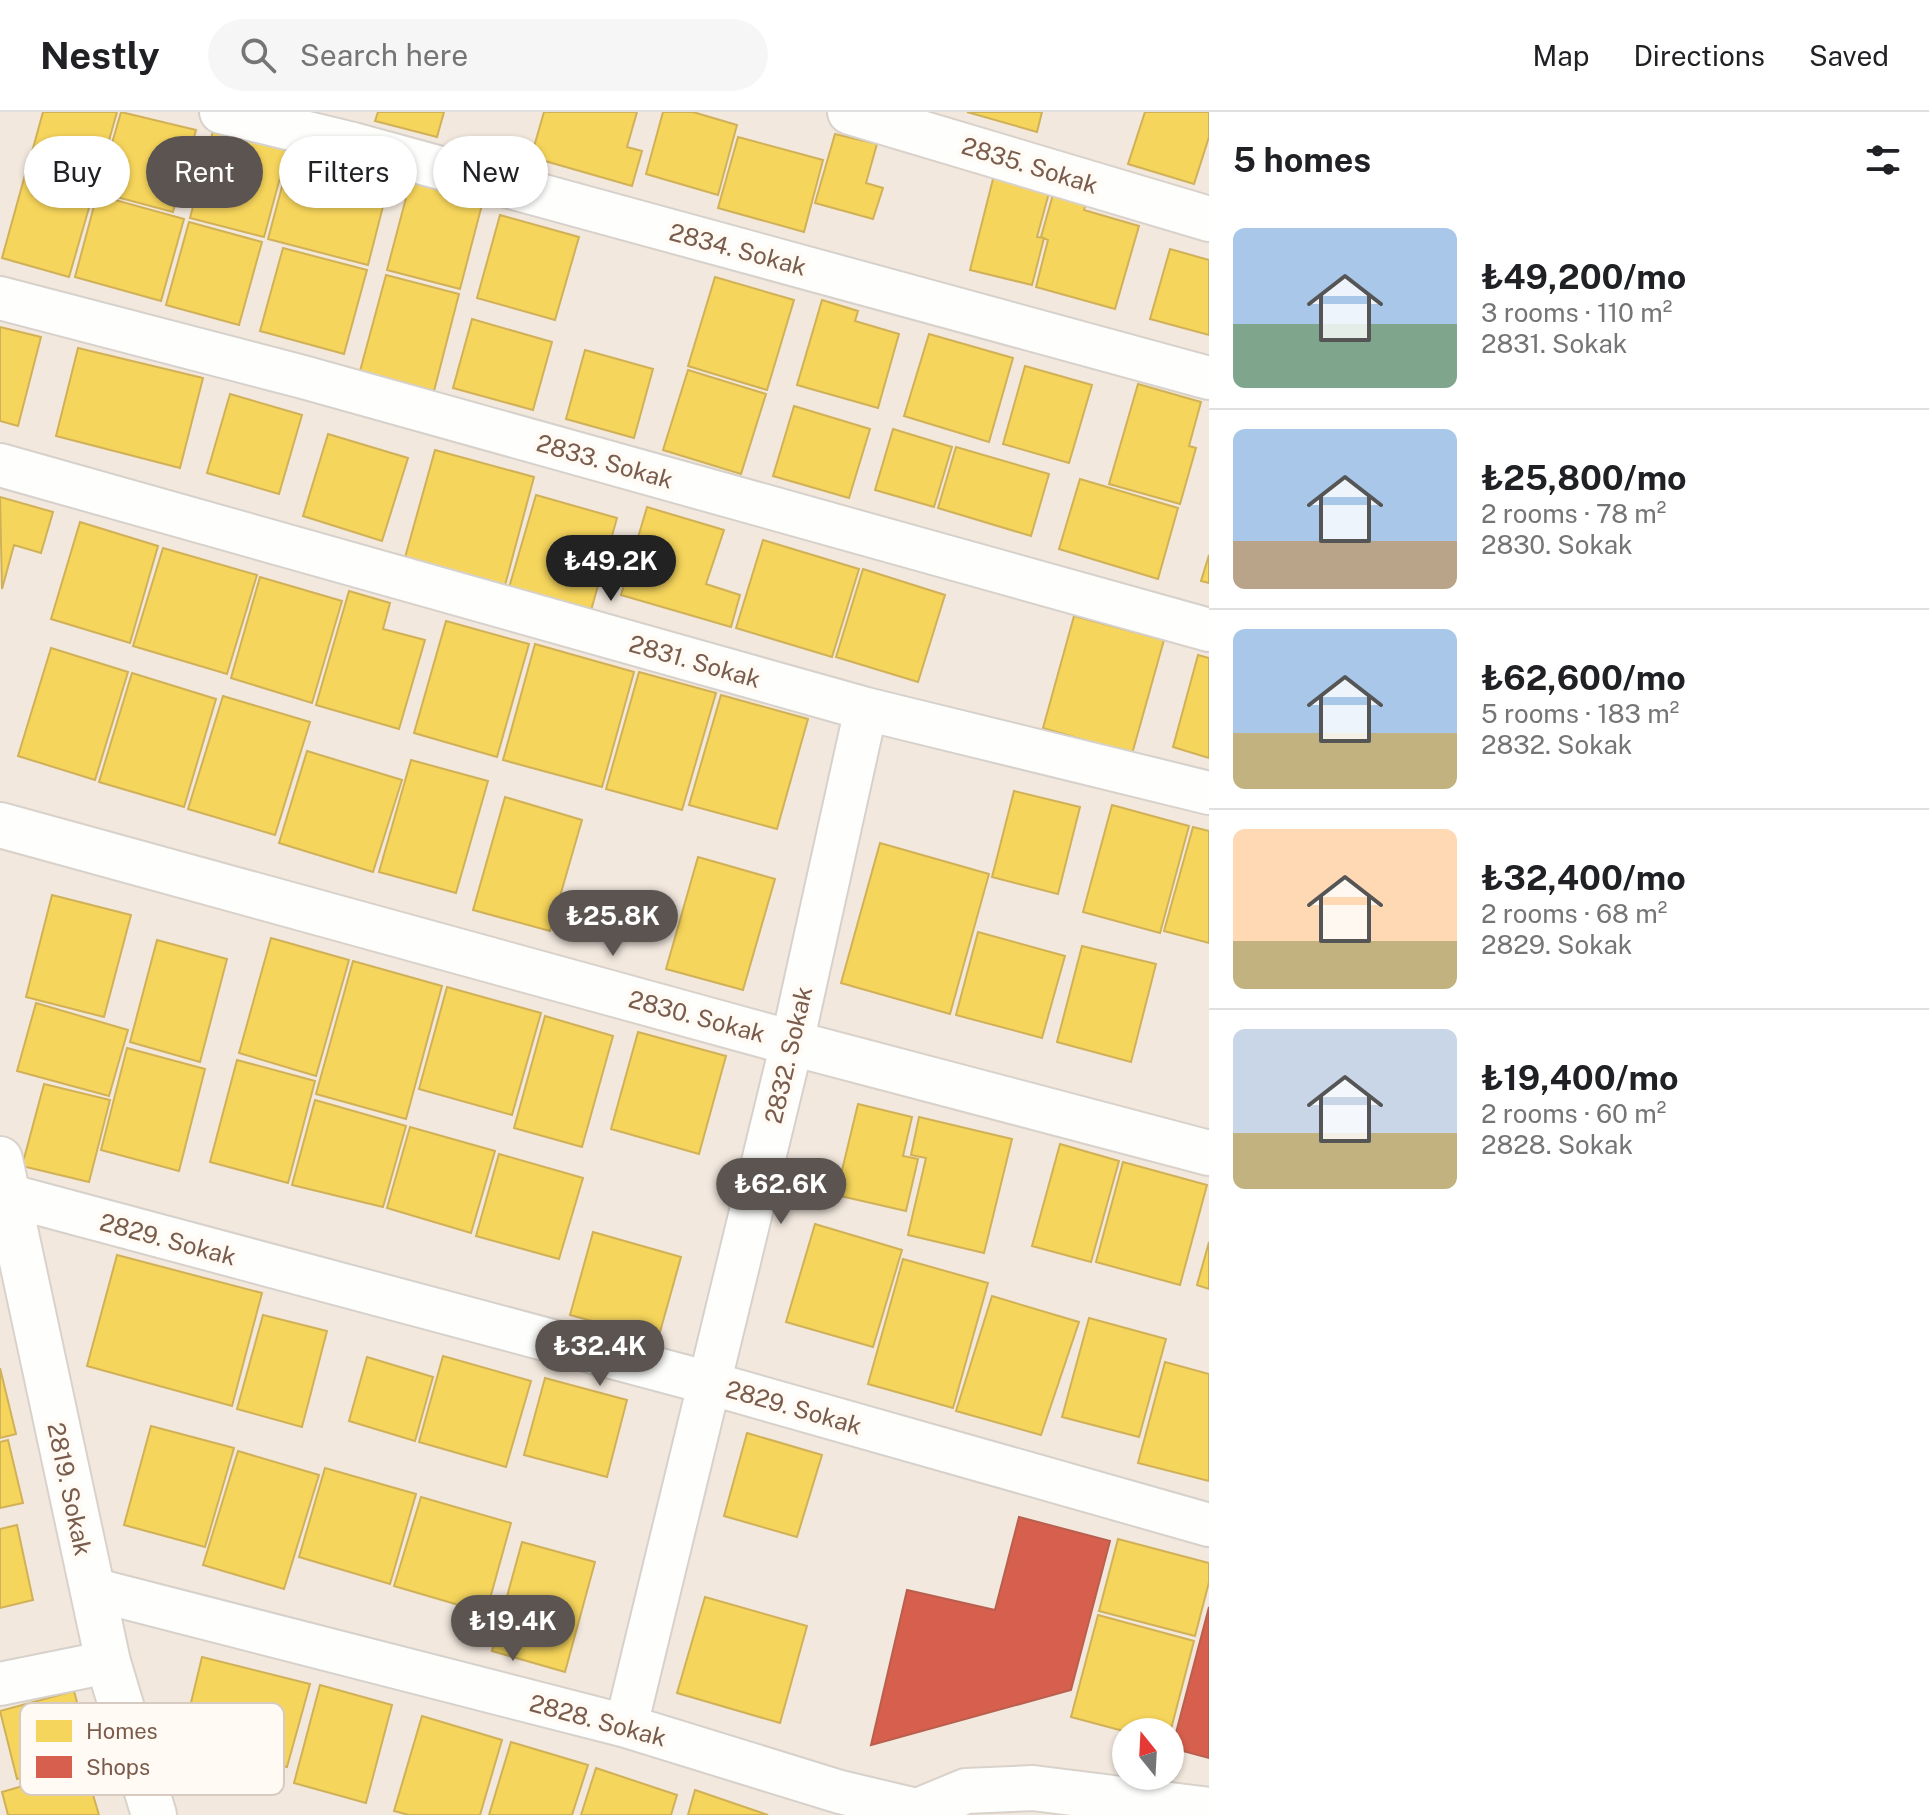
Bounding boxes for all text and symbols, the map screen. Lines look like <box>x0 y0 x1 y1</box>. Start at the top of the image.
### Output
search box <box>208 19 768 91</box>
text: Nestly <box>40 33 160 78</box>
icon: search <box>236 33 280 77</box>
text: Search here <box>300 37 468 73</box>
text: Map <box>1533 39 1589 72</box>
text: Directions <box>1633 39 1765 72</box>
text: Saved <box>1809 39 1889 72</box>
street label: 2835. Sokak <box>959 131 1101 199</box>
chip: Buy <box>24 136 130 208</box>
chip: Rent <box>146 136 263 208</box>
chip: Filters <box>279 136 417 208</box>
chip: New <box>433 136 548 208</box>
icon: filters <box>1861 138 1905 182</box>
text: 5 homes <box>1233 140 1371 180</box>
street label: 2834. Sokak <box>667 217 809 281</box>
text: ₺49,200/mo <box>1481 257 1686 297</box>
icon: home <box>1297 260 1393 356</box>
text: 3 rooms · 110 m² <box>1481 297 1672 328</box>
text: 2831. Sokak <box>1481 328 1627 359</box>
street label: 2833. Sokak <box>534 428 676 494</box>
text: ₺25,800/mo <box>1481 458 1687 498</box>
icon: home <box>1297 461 1393 557</box>
text: 2 rooms · 78 m² <box>1481 498 1666 529</box>
text: 2830. Sokak <box>1481 529 1633 560</box>
pin: ₺49.2K <box>546 535 676 603</box>
text: ₺49.2K <box>564 545 658 576</box>
street label: 2831. Sokak <box>626 629 764 693</box>
text: ₺62,600/mo <box>1481 658 1686 698</box>
icon: home <box>1297 661 1393 757</box>
text: 5 rooms · 183 m² <box>1481 698 1679 729</box>
text: 2832. Sokak <box>1481 729 1632 760</box>
text: ₺32,400/mo <box>1481 858 1686 898</box>
icon: home <box>1297 861 1393 957</box>
pin: ₺25.8K <box>548 890 678 958</box>
text: 2 rooms · 68 m² <box>1481 898 1667 929</box>
text: ₺25.8K <box>566 900 660 931</box>
text: 2829. Sokak <box>1481 929 1632 960</box>
street label: 2830. Sokak <box>626 984 768 1048</box>
street label: 2832. Sokak <box>759 984 817 1126</box>
text: ₺19,400/mo <box>1481 1058 1679 1098</box>
icon: home <box>1297 1061 1393 1157</box>
text: 2 rooms · 60 m² <box>1481 1098 1666 1129</box>
text: 2828. Sokak <box>1481 1129 1633 1160</box>
pin: ₺62.6K <box>716 1158 846 1226</box>
text: ₺62.6K <box>734 1168 828 1199</box>
street label: 2829. Sokak <box>97 1207 239 1271</box>
pin: ₺32.4K <box>535 1320 665 1388</box>
text: ₺32.4K <box>553 1330 647 1361</box>
street label: 2829. Sokak <box>723 1374 865 1440</box>
street label: 2819. Sokak <box>42 1420 98 1558</box>
pin: ₺19.4K <box>448 1595 578 1663</box>
text: ₺19.4K <box>469 1605 557 1636</box>
street label: 2828. Sokak <box>527 1688 669 1752</box>
legend <box>20 1703 284 1795</box>
text: Homes <box>86 1718 158 1744</box>
north arrow <box>1112 1718 1184 1790</box>
map controls <box>1112 1718 1184 1790</box>
text: Shops <box>86 1754 150 1780</box>

